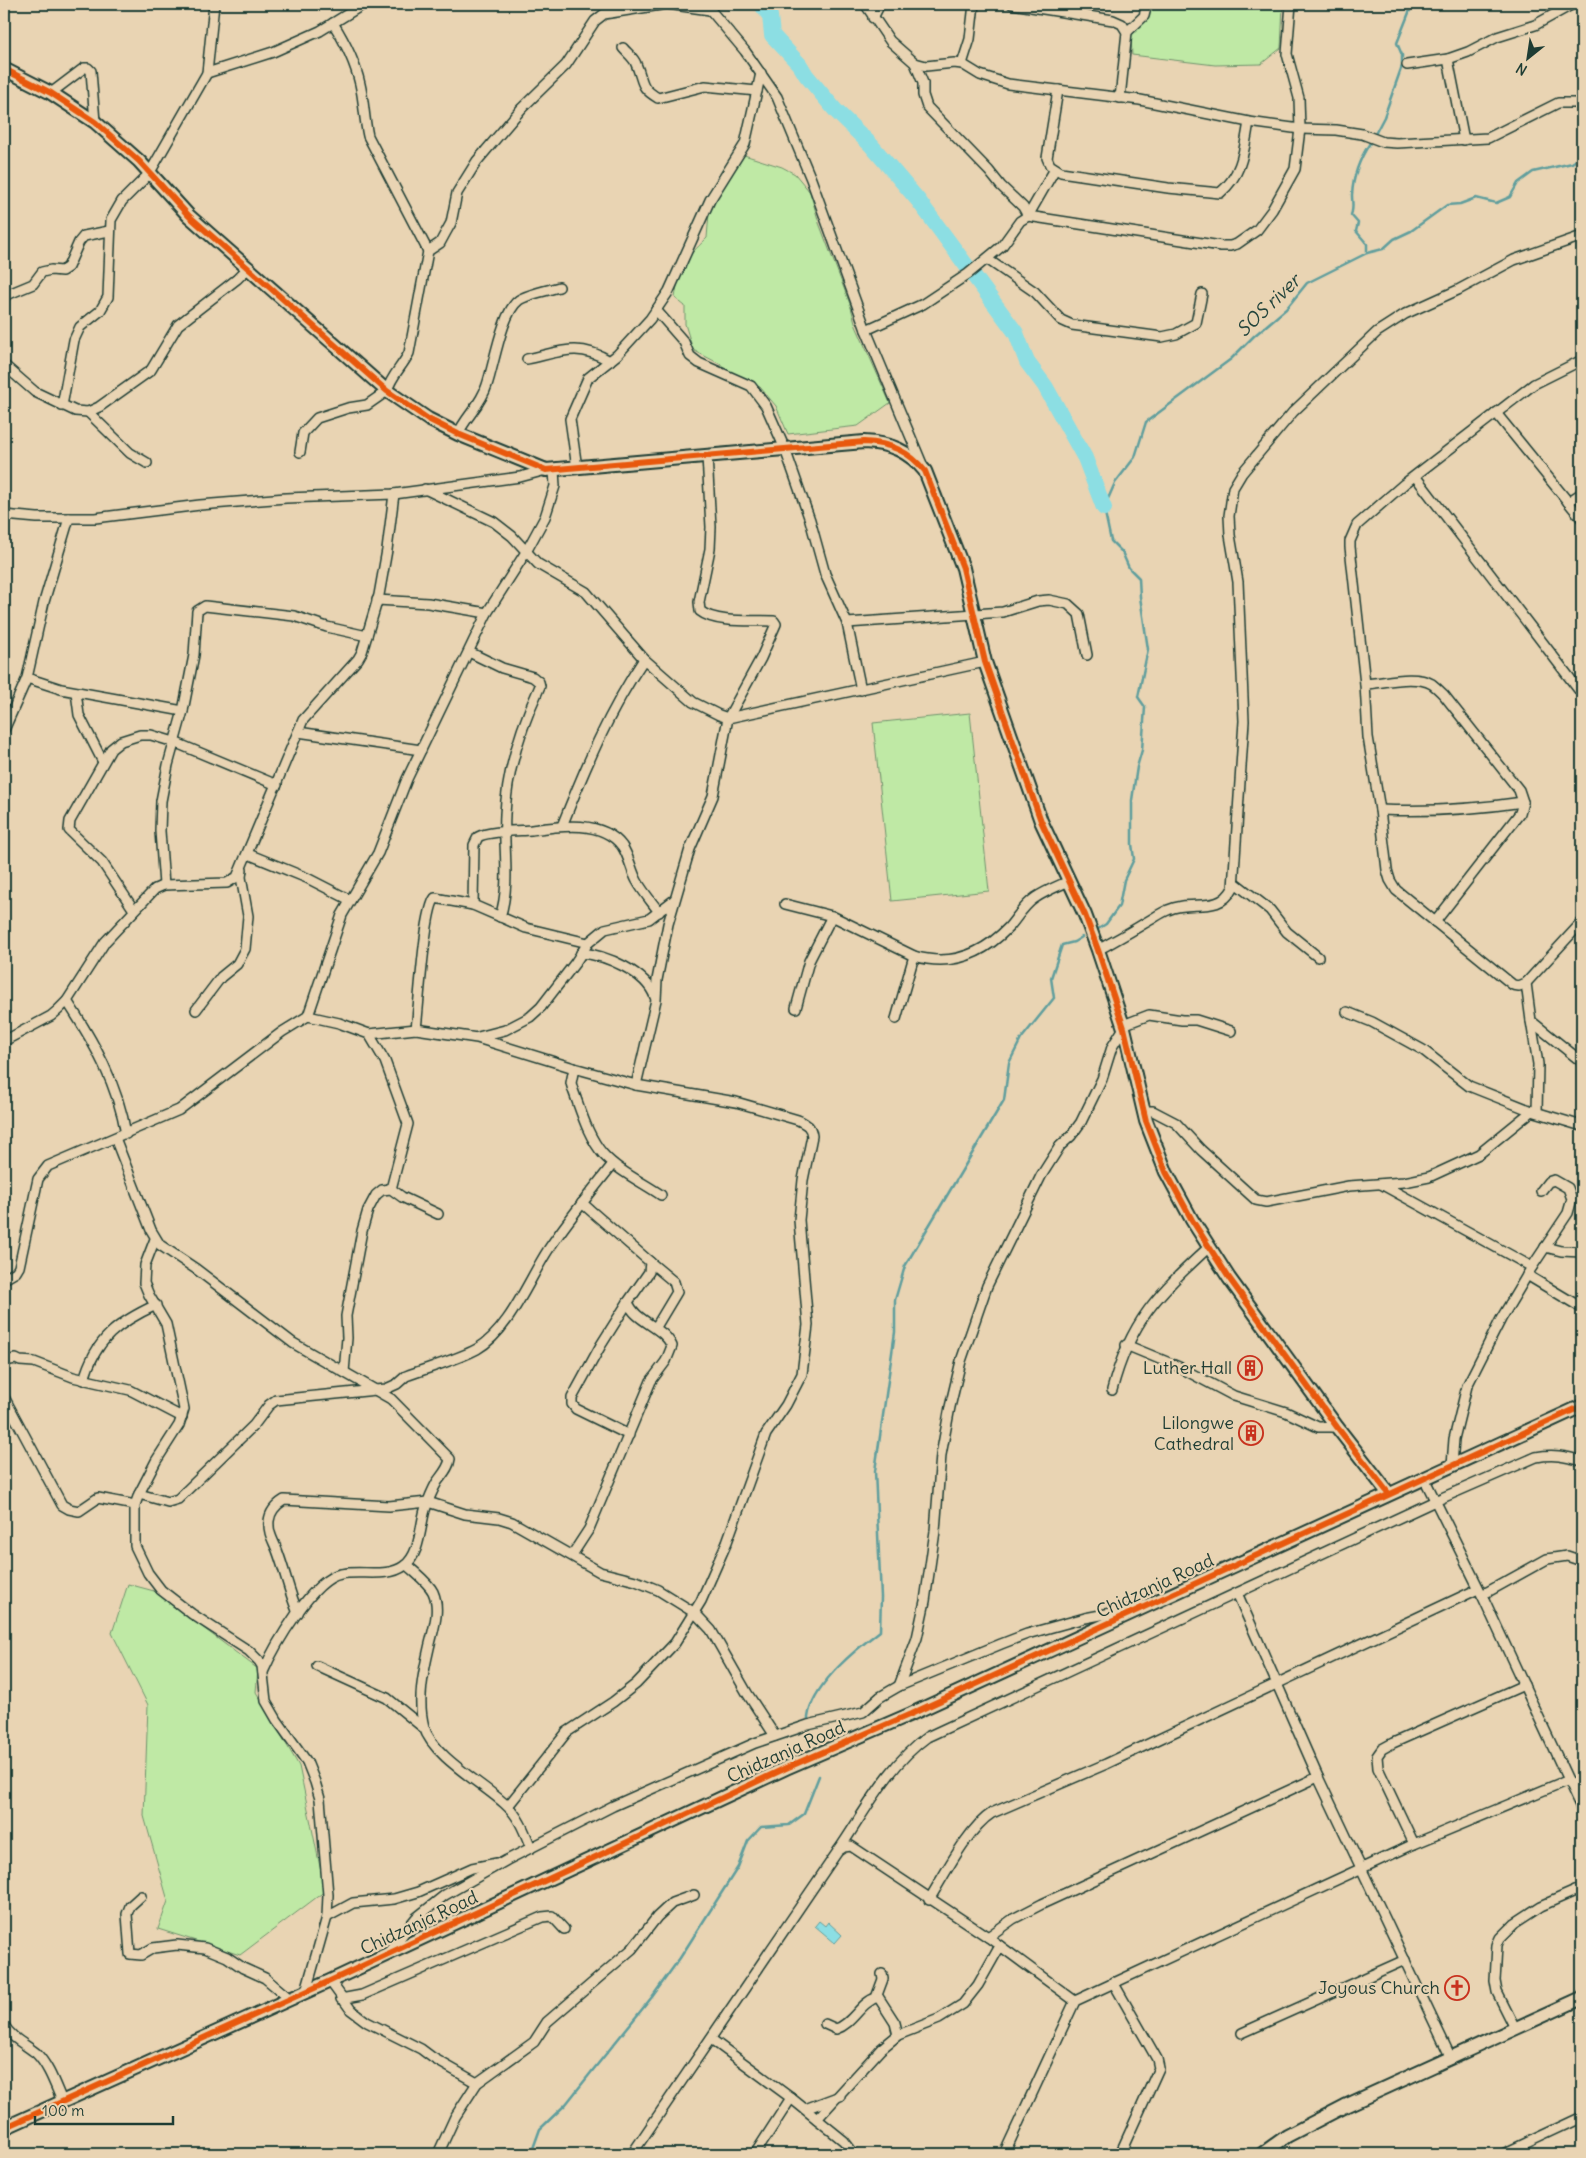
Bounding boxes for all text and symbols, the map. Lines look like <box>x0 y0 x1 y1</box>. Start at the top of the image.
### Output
north arrow <box>1504 32 1554 82</box>
text: N <box>1513 59 1530 79</box>
water label: SOS river <box>1231 267 1307 341</box>
building icon: Luther Hall <box>1237 1355 1263 1381</box>
place label: Luther Hall <box>1143 1356 1232 1379</box>
place label: Lilongwe Cathedral <box>1154 1411 1234 1455</box>
building icon: Lilongwe Cathedral <box>1238 1420 1264 1446</box>
street label: Chidzanja Road <box>1092 1548 1217 1623</box>
street label: Chidzanja Road <box>723 1715 849 1788</box>
street label: Chidzanja Road <box>356 1885 481 1960</box>
church icon: Joyous Church <box>1444 1975 1470 2001</box>
place label: Joyous Church <box>1318 1976 1440 1999</box>
scale bar <box>35 2093 172 2125</box>
text: 100 m <box>42 2101 84 2120</box>

